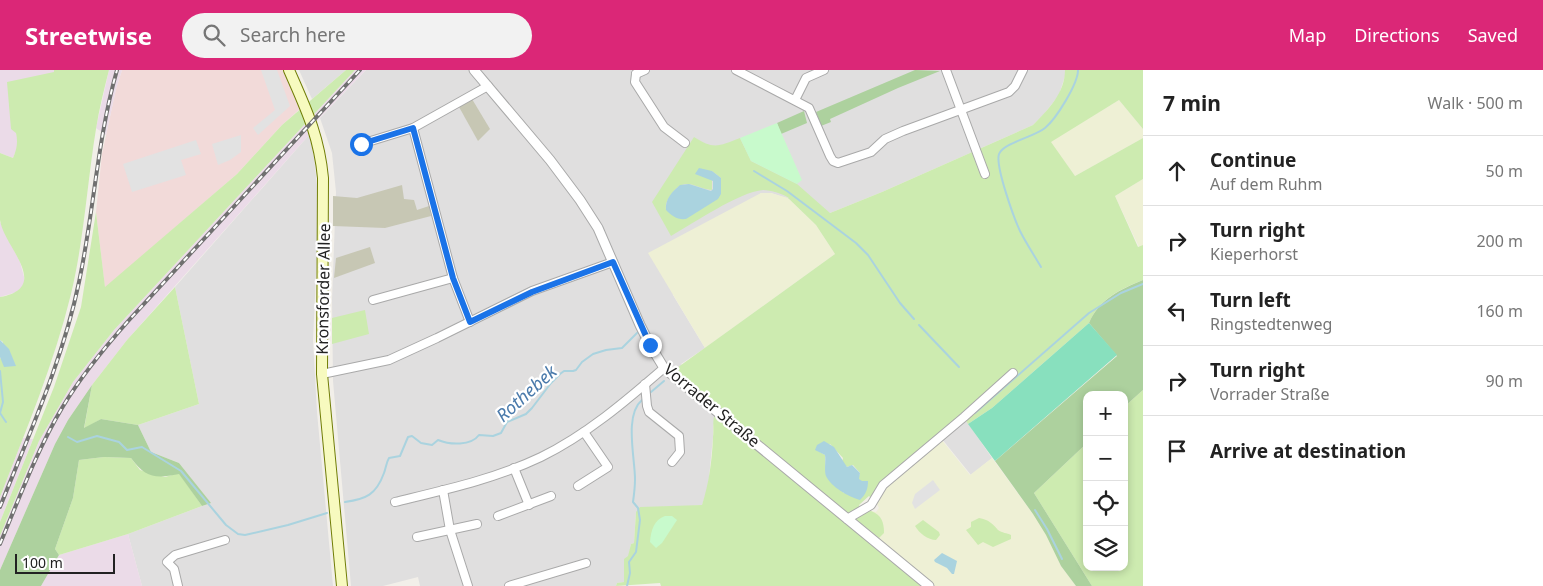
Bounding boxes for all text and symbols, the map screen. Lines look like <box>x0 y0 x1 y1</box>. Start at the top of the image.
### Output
search box <box>182 13 532 58</box>
text: Streetwise <box>25 19 152 52</box>
icon: search <box>200 21 228 49</box>
text: Search here <box>240 22 346 48</box>
text: Map <box>1289 23 1326 47</box>
text: Directions <box>1354 23 1440 47</box>
text: Saved <box>1468 23 1518 47</box>
text: 7 min <box>1163 89 1221 117</box>
text: Walk · 500 m <box>1428 92 1523 114</box>
route start <box>350 133 373 156</box>
text: Continue <box>1210 147 1296 173</box>
icon: ahead <box>1163 157 1191 185</box>
text: 50 m <box>1486 160 1523 182</box>
text: Auf dem Ruhm <box>1210 173 1322 195</box>
text: Turn right <box>1210 217 1305 243</box>
street label: Kronsforder Allee <box>311 223 335 355</box>
icon: right <box>1163 227 1191 255</box>
text: 200 m <box>1476 230 1523 252</box>
text: Kieperhorst <box>1210 243 1298 265</box>
text: Turn left <box>1210 287 1291 313</box>
icon: left <box>1163 297 1191 325</box>
text: 160 m <box>1476 300 1523 322</box>
text: Ringstedtenweg <box>1210 313 1332 335</box>
route end <box>639 334 662 357</box>
text: Turn right <box>1210 357 1305 383</box>
street label: Vorrader Straße <box>659 358 765 452</box>
water label: Rothebek <box>490 359 562 427</box>
icon: right <box>1163 367 1191 395</box>
text: 90 m <box>1486 370 1523 392</box>
text: Vorrader Straße <box>1210 383 1329 405</box>
map controls <box>1083 391 1128 571</box>
button: + <box>1083 391 1128 436</box>
button: − <box>1083 436 1128 481</box>
icon: arrive <box>1163 437 1191 465</box>
text: Arrive at destination <box>1210 438 1406 464</box>
button: locate <box>1083 481 1128 526</box>
button: layers <box>1083 526 1128 571</box>
scale bar <box>15 551 115 574</box>
text: 100 m <box>22 553 63 572</box>

